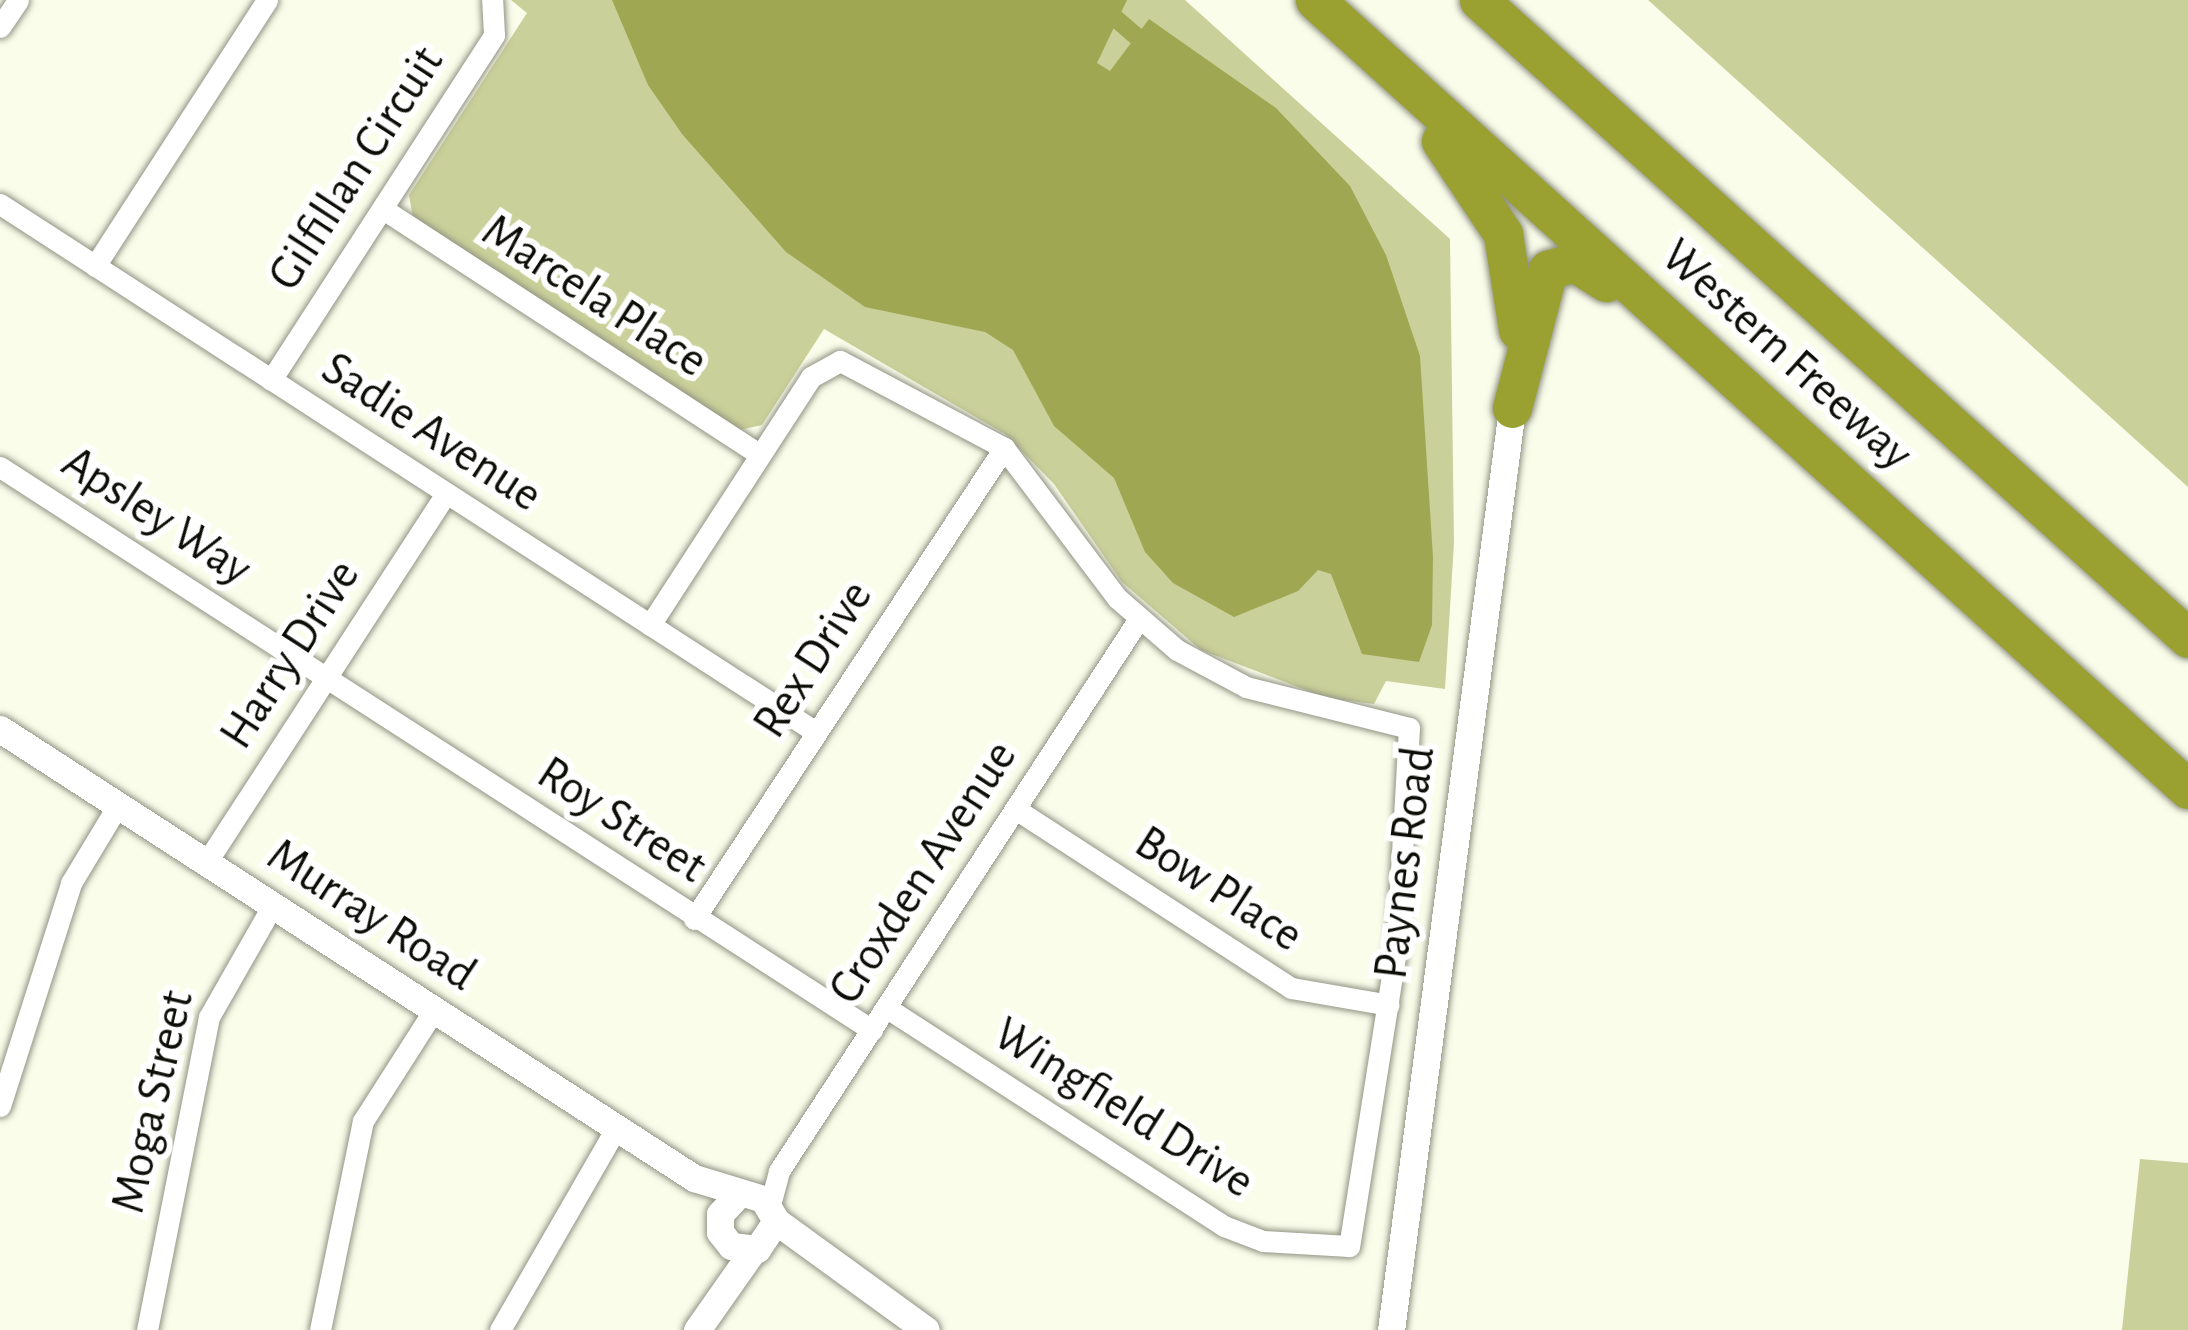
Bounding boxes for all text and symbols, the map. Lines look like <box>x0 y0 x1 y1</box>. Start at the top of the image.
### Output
street label: Gilfillan Circuit <box>257 36 457 302</box>
street label: Marcela Place <box>471 203 717 391</box>
street label: Western Freeway <box>1649 228 1923 484</box>
street label: Sadie Avenue <box>310 341 552 525</box>
street label: Apsley Way <box>51 435 261 599</box>
street label: Harry Drive <box>209 550 373 760</box>
street label: Rex Drive <box>742 571 886 749</box>
street label: Croxden Avenue <box>818 731 1030 1015</box>
street label: Paynes Road <box>1363 743 1449 983</box>
street label: Roy Street <box>526 745 716 897</box>
street label: Bow Place <box>1123 815 1313 965</box>
street label: Murray Road <box>256 827 486 1005</box>
street label: Moga Street <box>100 985 208 1219</box>
street label: Wingfield Drive <box>982 1006 1264 1212</box>

